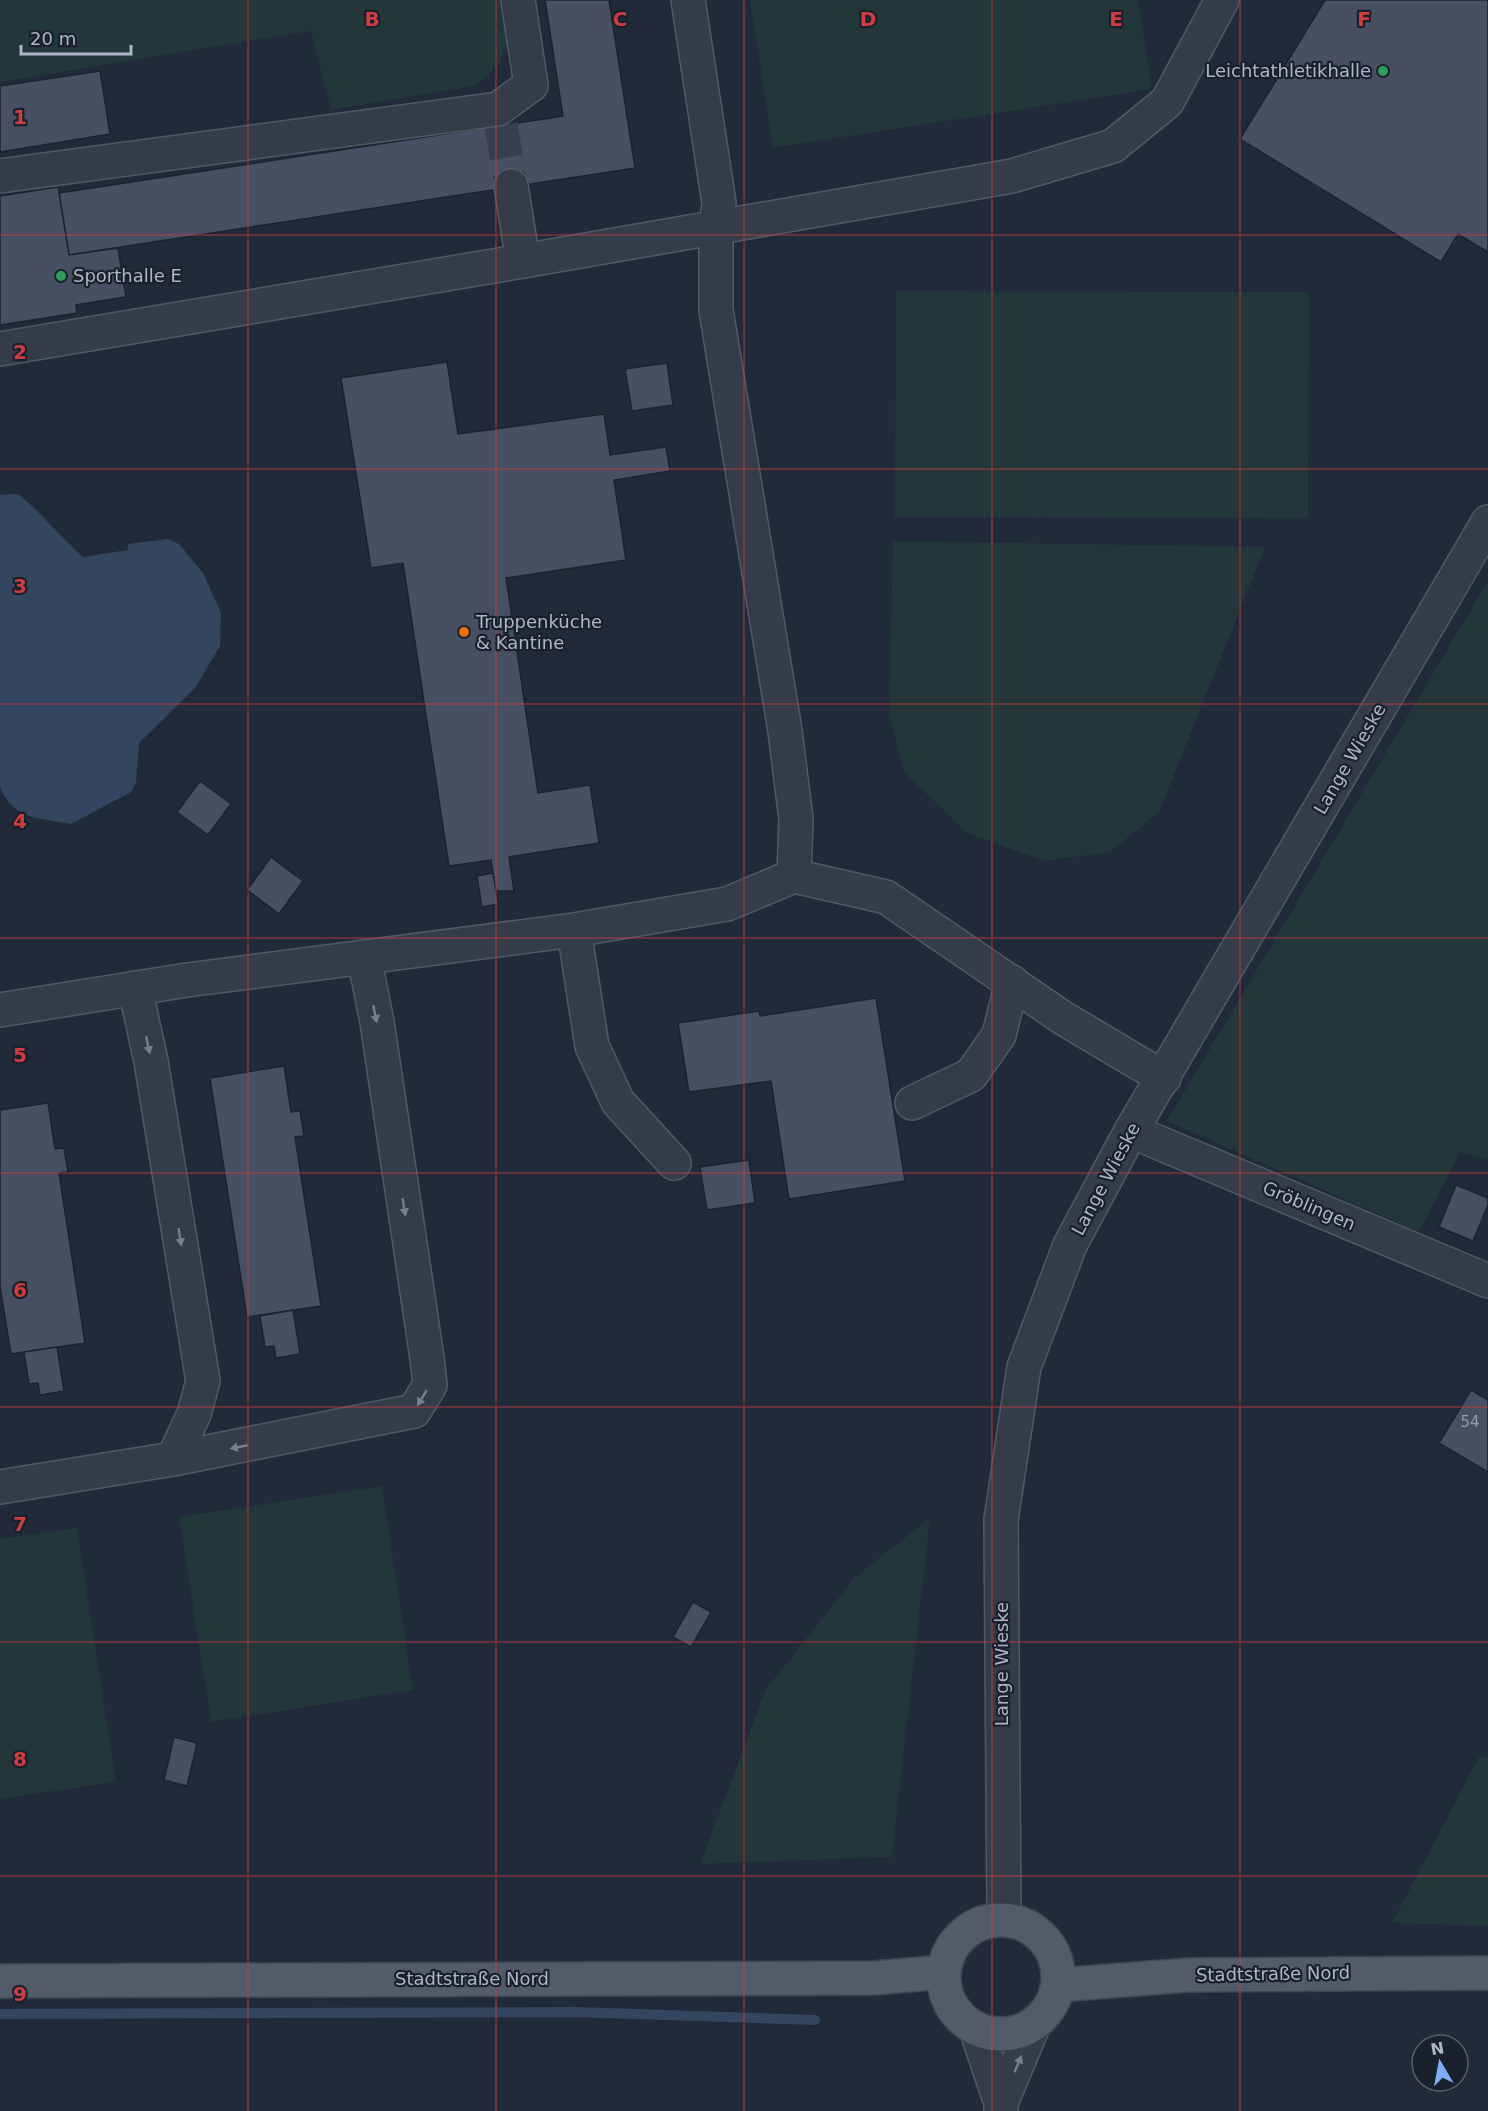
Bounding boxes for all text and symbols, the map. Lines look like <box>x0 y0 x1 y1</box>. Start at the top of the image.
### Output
text: B <box>364 7 380 31</box>
text: C <box>613 7 627 31</box>
text: D <box>860 7 876 31</box>
text: E <box>1109 7 1123 31</box>
text: F <box>1357 7 1371 31</box>
scale bar <box>21 18 130 56</box>
text: 20 m <box>30 28 76 49</box>
place label: Leichtathletikhalle <box>1205 60 1371 81</box>
marker: Leichtathletikhalle <box>1376 64 1390 78</box>
text: 1 <box>13 105 27 129</box>
place label: Sporthalle E <box>73 265 182 286</box>
marker: Sporthalle E <box>54 269 68 283</box>
text: 2 <box>13 340 27 364</box>
text: 3 <box>13 574 27 598</box>
place label: Truppenküche & Kantine <box>475 611 602 653</box>
marker: Truppenküche & Kantine <box>457 625 471 639</box>
street label: Lange Wieske <box>1309 700 1390 818</box>
text: 4 <box>13 809 27 833</box>
one-way arrow <box>371 1005 380 1024</box>
one-way arrow <box>144 1036 153 1055</box>
text: 5 <box>13 1043 27 1067</box>
street label: Lange Wieske <box>1067 1119 1144 1239</box>
street label: Gröblingen <box>1260 1177 1359 1234</box>
one-way arrow <box>400 1197 409 1216</box>
one-way arrow <box>175 1228 184 1247</box>
text: 6 <box>13 1278 27 1302</box>
one-way arrow <box>417 1390 428 1406</box>
house number: 54 <box>1460 1413 1480 1431</box>
one-way arrow <box>229 1443 248 1452</box>
text: 7 <box>13 1512 27 1536</box>
street label: Lange Wieske <box>991 1602 1012 1726</box>
text: 8 <box>13 1747 27 1771</box>
street label: Stadtstraße Nord <box>1196 1962 1350 1985</box>
street label: Stadtstraße Nord <box>395 1968 549 1989</box>
text: 9 <box>13 1982 27 2006</box>
north arrow <box>1410 2033 1470 2093</box>
text: N <box>1429 2038 1446 2059</box>
one-way arrow <box>1013 2055 1022 2072</box>

